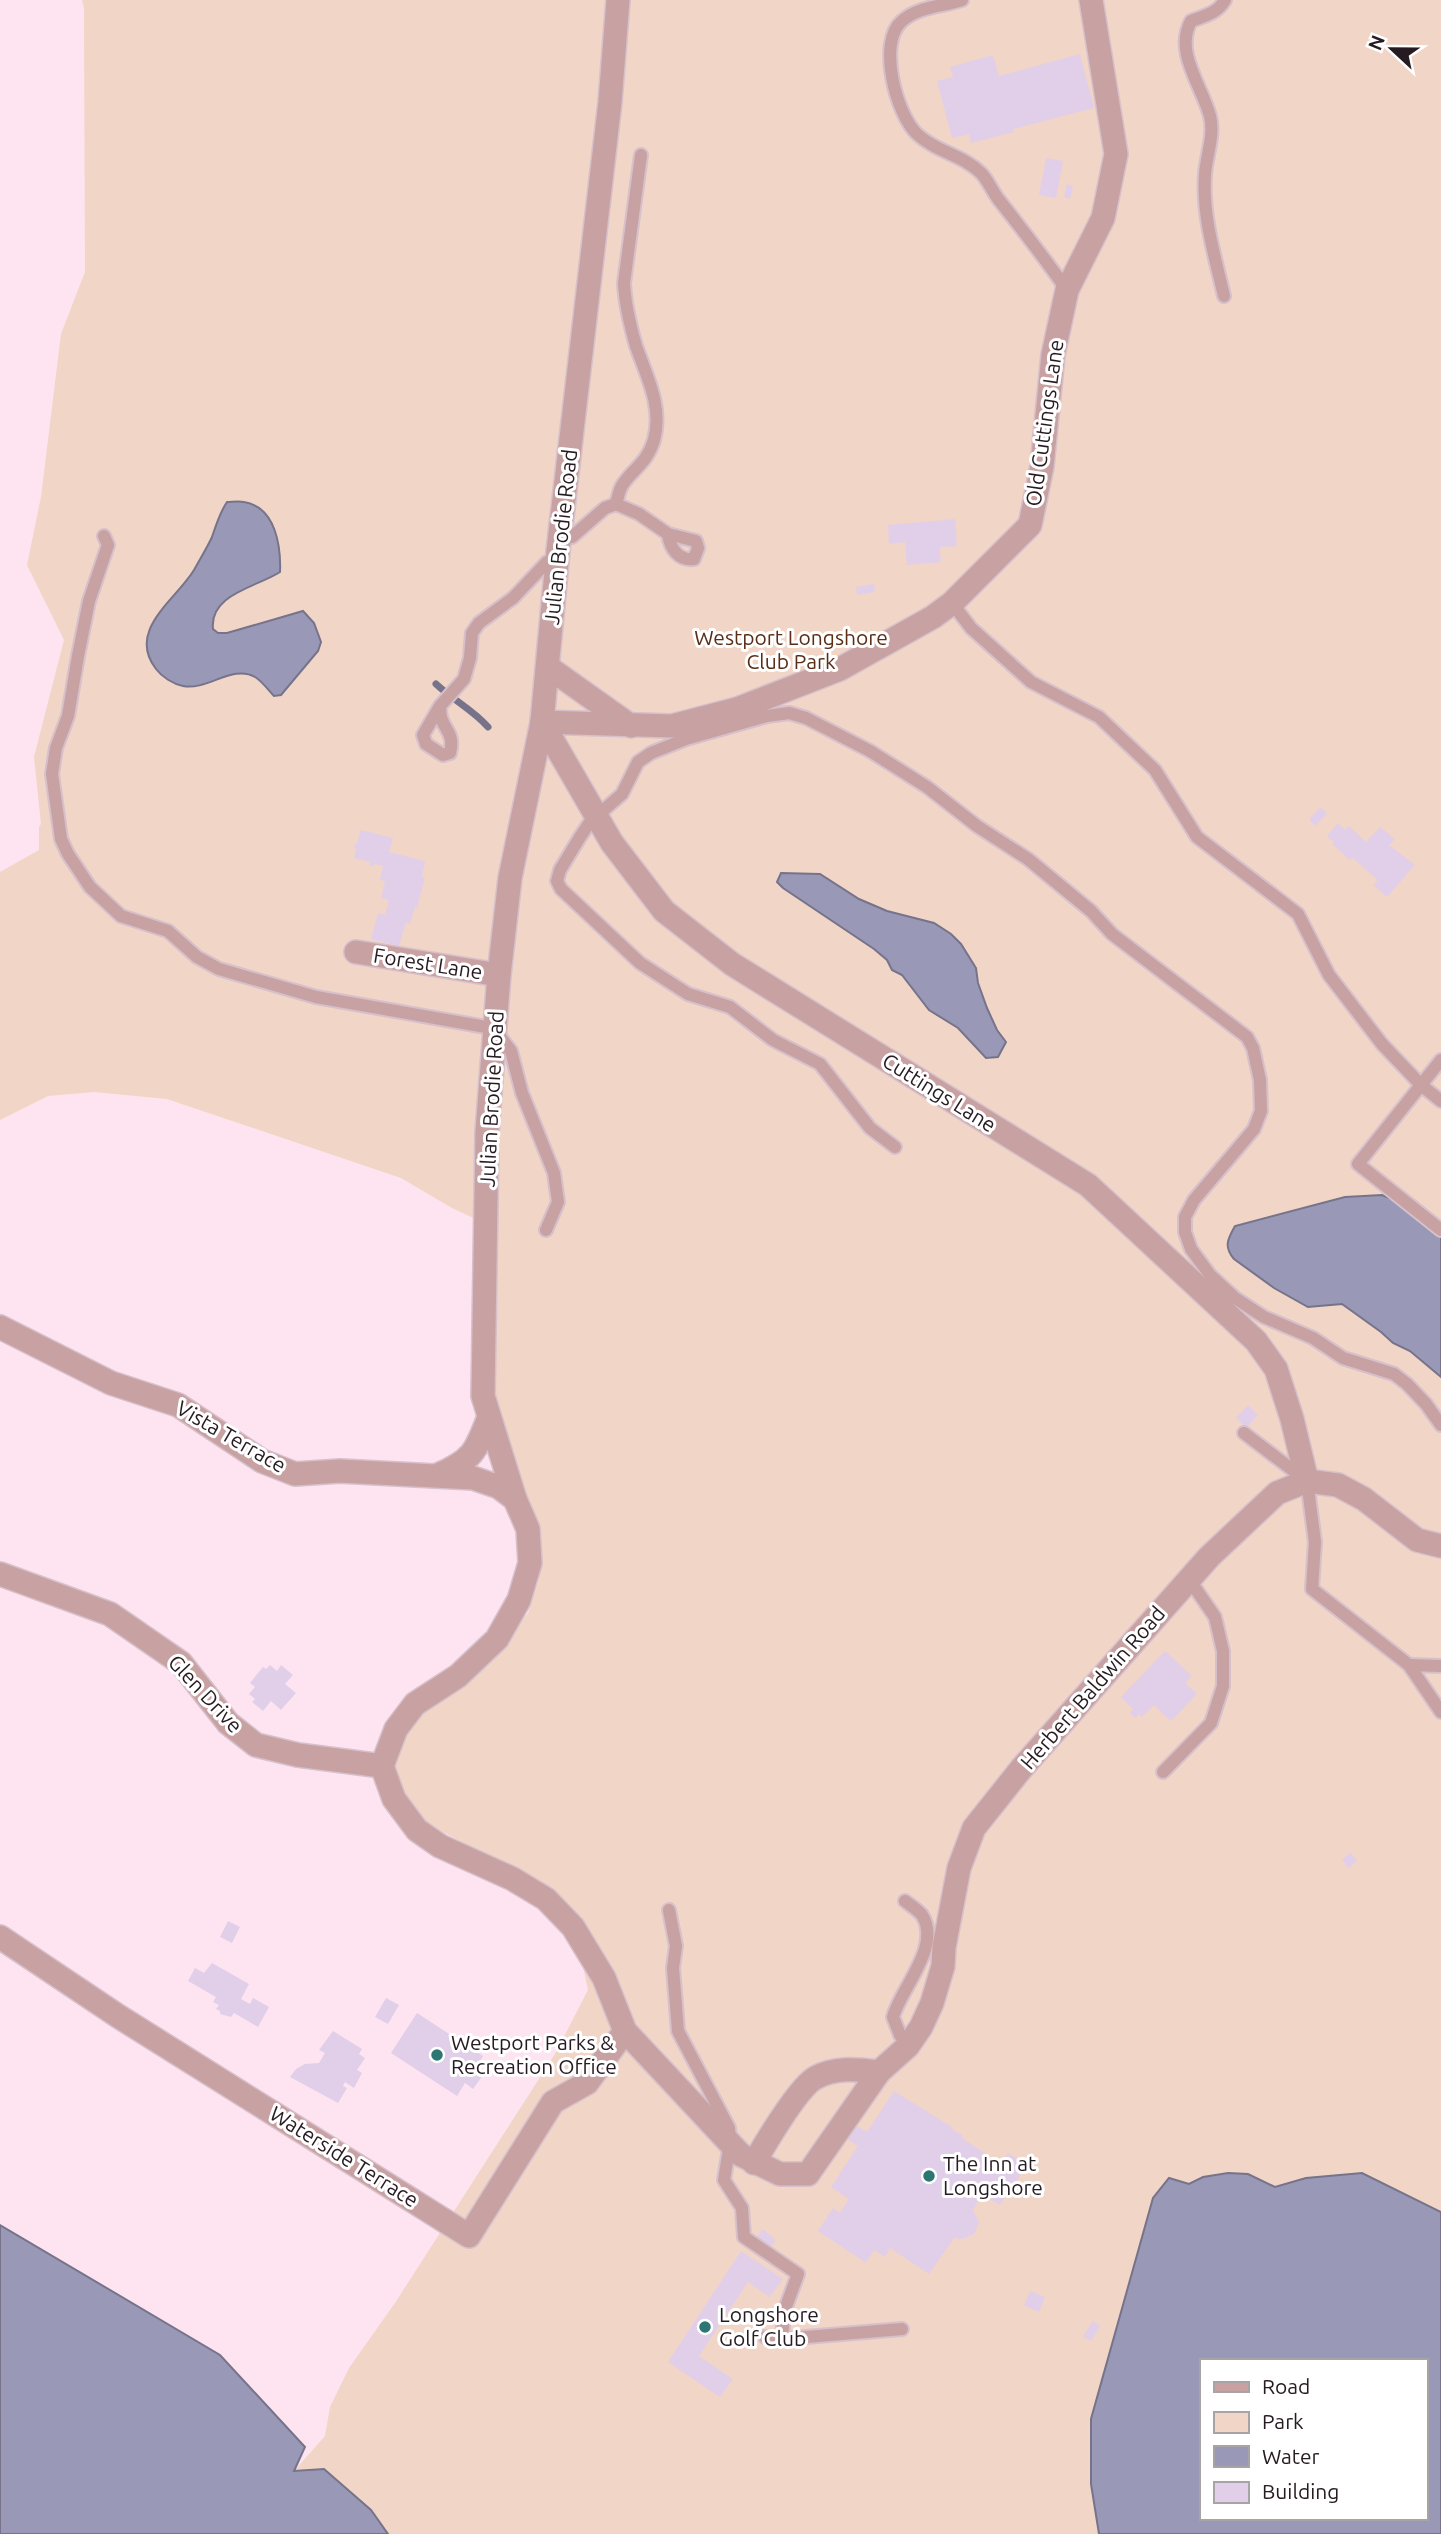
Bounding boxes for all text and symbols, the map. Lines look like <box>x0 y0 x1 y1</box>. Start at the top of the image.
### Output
north arrow <box>1357 14 1427 84</box>
text: N <box>1363 32 1389 53</box>
street label: Old Cuttings Lane <box>1020 338 1068 508</box>
street label: Julian Brodie Road <box>539 448 581 626</box>
park label: Westport Longshore Club Park <box>694 625 888 673</box>
street label: Forest Lane <box>372 943 484 983</box>
street label: Julian Brodie Road <box>474 1010 508 1188</box>
street label: Cuttings Lane <box>878 1048 1001 1137</box>
street label: Vista Terrace <box>173 1395 290 1477</box>
street label: Herbert Baldwin Road <box>1015 1601 1169 1774</box>
street label: Glen Drive <box>164 1649 248 1737</box>
place label: Westport Parks & Recreation Office <box>451 2030 617 2078</box>
marker: Westport Parks & Recreation Office <box>429 2047 445 2063</box>
street label: Waterside Terrace <box>266 2101 423 2212</box>
place label: The Inn at Longshore <box>943 2151 1043 2199</box>
marker: The Inn at Longshore <box>921 2168 937 2184</box>
place label: Longshore Golf Club <box>719 2302 819 2350</box>
marker: Longshore Golf Club <box>697 2319 713 2335</box>
legend <box>1200 2359 1427 2520</box>
text: Road <box>1262 2374 1310 2398</box>
text: Park <box>1262 2409 1304 2433</box>
text: Water <box>1262 2444 1320 2468</box>
text: Building <box>1262 2479 1339 2503</box>

